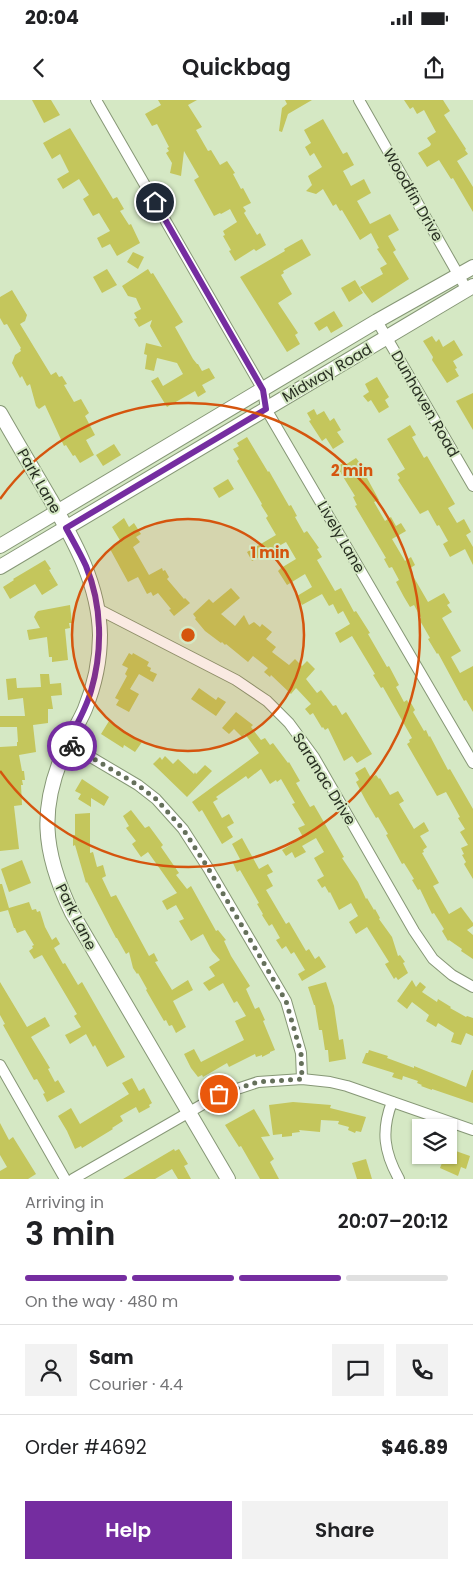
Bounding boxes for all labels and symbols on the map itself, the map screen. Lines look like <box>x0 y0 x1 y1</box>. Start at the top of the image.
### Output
street label: Woodfin Drive <box>378 145 448 245</box>
pin <box>134 181 176 223</box>
street label: Midway Road <box>278 338 376 407</box>
street label: Dunhaven Road <box>386 347 464 461</box>
street label: Park Lane <box>12 444 66 517</box>
text: 2 min <box>331 460 373 481</box>
street label: Lively Lane <box>312 497 370 576</box>
text: 1 min <box>250 542 290 563</box>
centre of rings <box>179 626 197 644</box>
courier <box>47 721 97 771</box>
street label: Saranac Drive <box>288 729 361 829</box>
street label: Park Lane <box>51 880 102 953</box>
pin <box>198 1073 240 1115</box>

